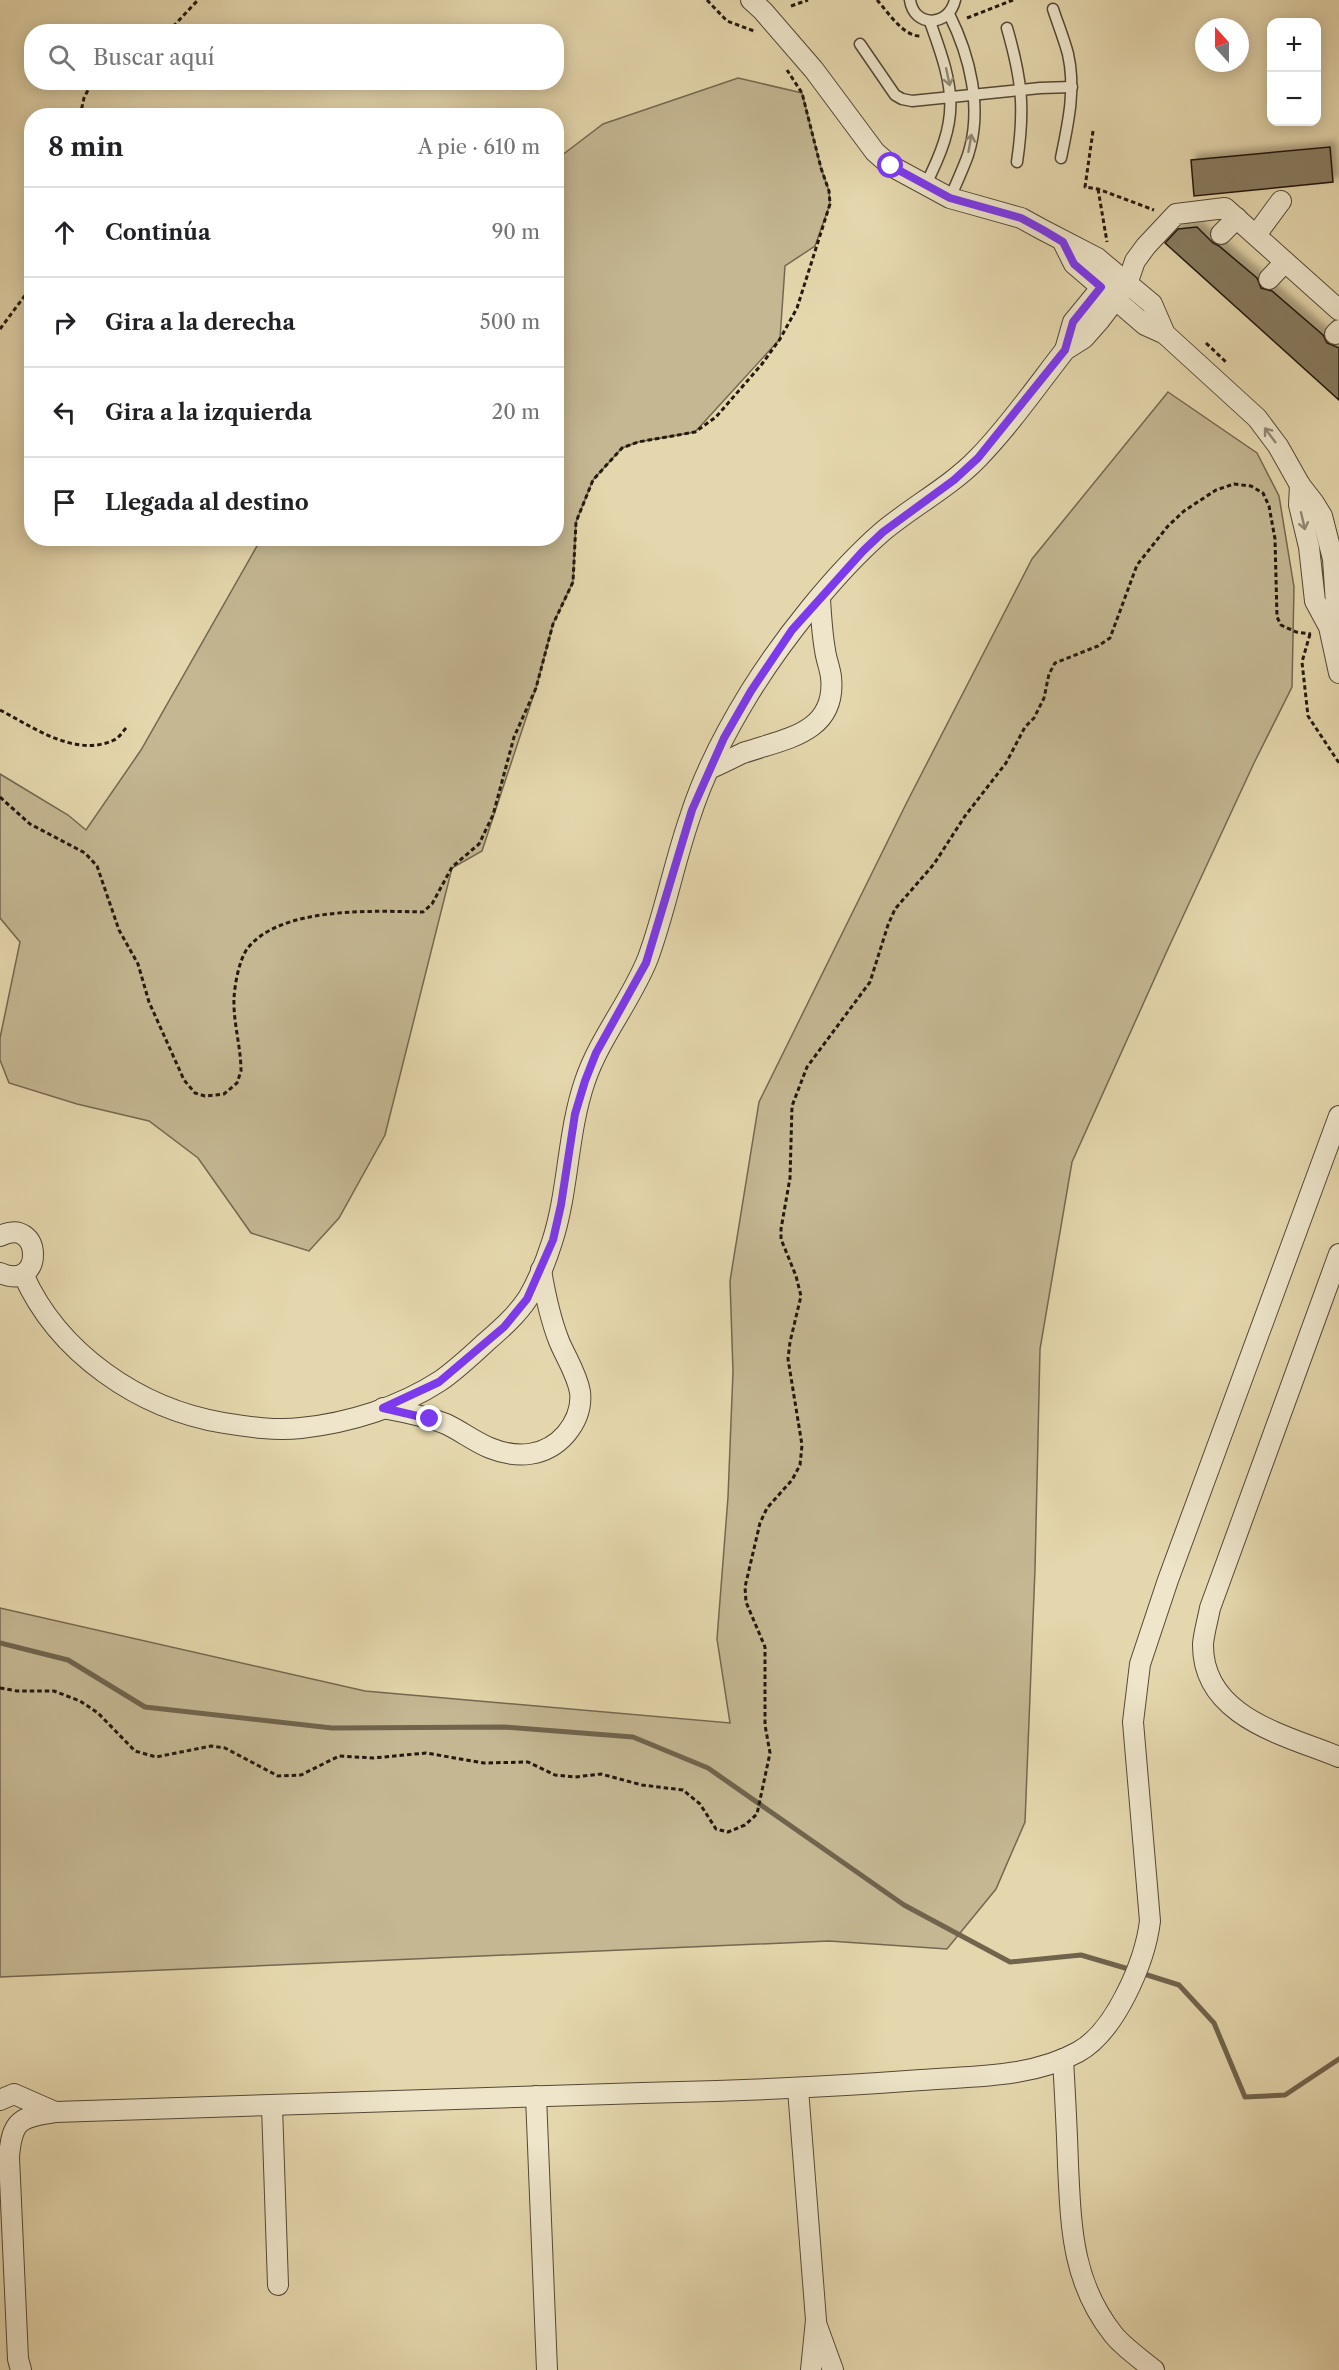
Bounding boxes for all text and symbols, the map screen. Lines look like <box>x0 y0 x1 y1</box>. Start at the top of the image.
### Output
north arrow <box>1195 18 1249 72</box>
map controls <box>1267 18 1321 126</box>
button: + <box>1267 18 1321 72</box>
search box <box>24 24 564 90</box>
icon: search <box>45 41 78 74</box>
text: Buscar aquí <box>93 44 215 71</box>
one-way arrow <box>942 68 954 87</box>
button: − <box>1267 72 1321 126</box>
text: 8 min <box>48 131 124 163</box>
one-way arrow <box>965 134 976 154</box>
text: A pie · 610 m <box>418 135 540 159</box>
route start <box>877 152 903 178</box>
icon: ahead <box>48 216 81 249</box>
text: Continúa <box>105 219 211 246</box>
text: 90 m <box>492 220 540 244</box>
icon: right <box>48 306 81 339</box>
text: Gira a la derecha <box>105 309 295 336</box>
text: 500 m <box>480 310 540 334</box>
icon: left <box>48 396 81 429</box>
text: Gira a la izquierda <box>105 399 312 426</box>
text: 20 m <box>492 400 540 424</box>
one-way arrow <box>1264 428 1276 444</box>
icon: arrive <box>48 486 81 519</box>
text: Llegada al destino <box>105 489 309 516</box>
one-way arrow <box>1297 511 1309 530</box>
route end <box>416 1405 442 1431</box>

